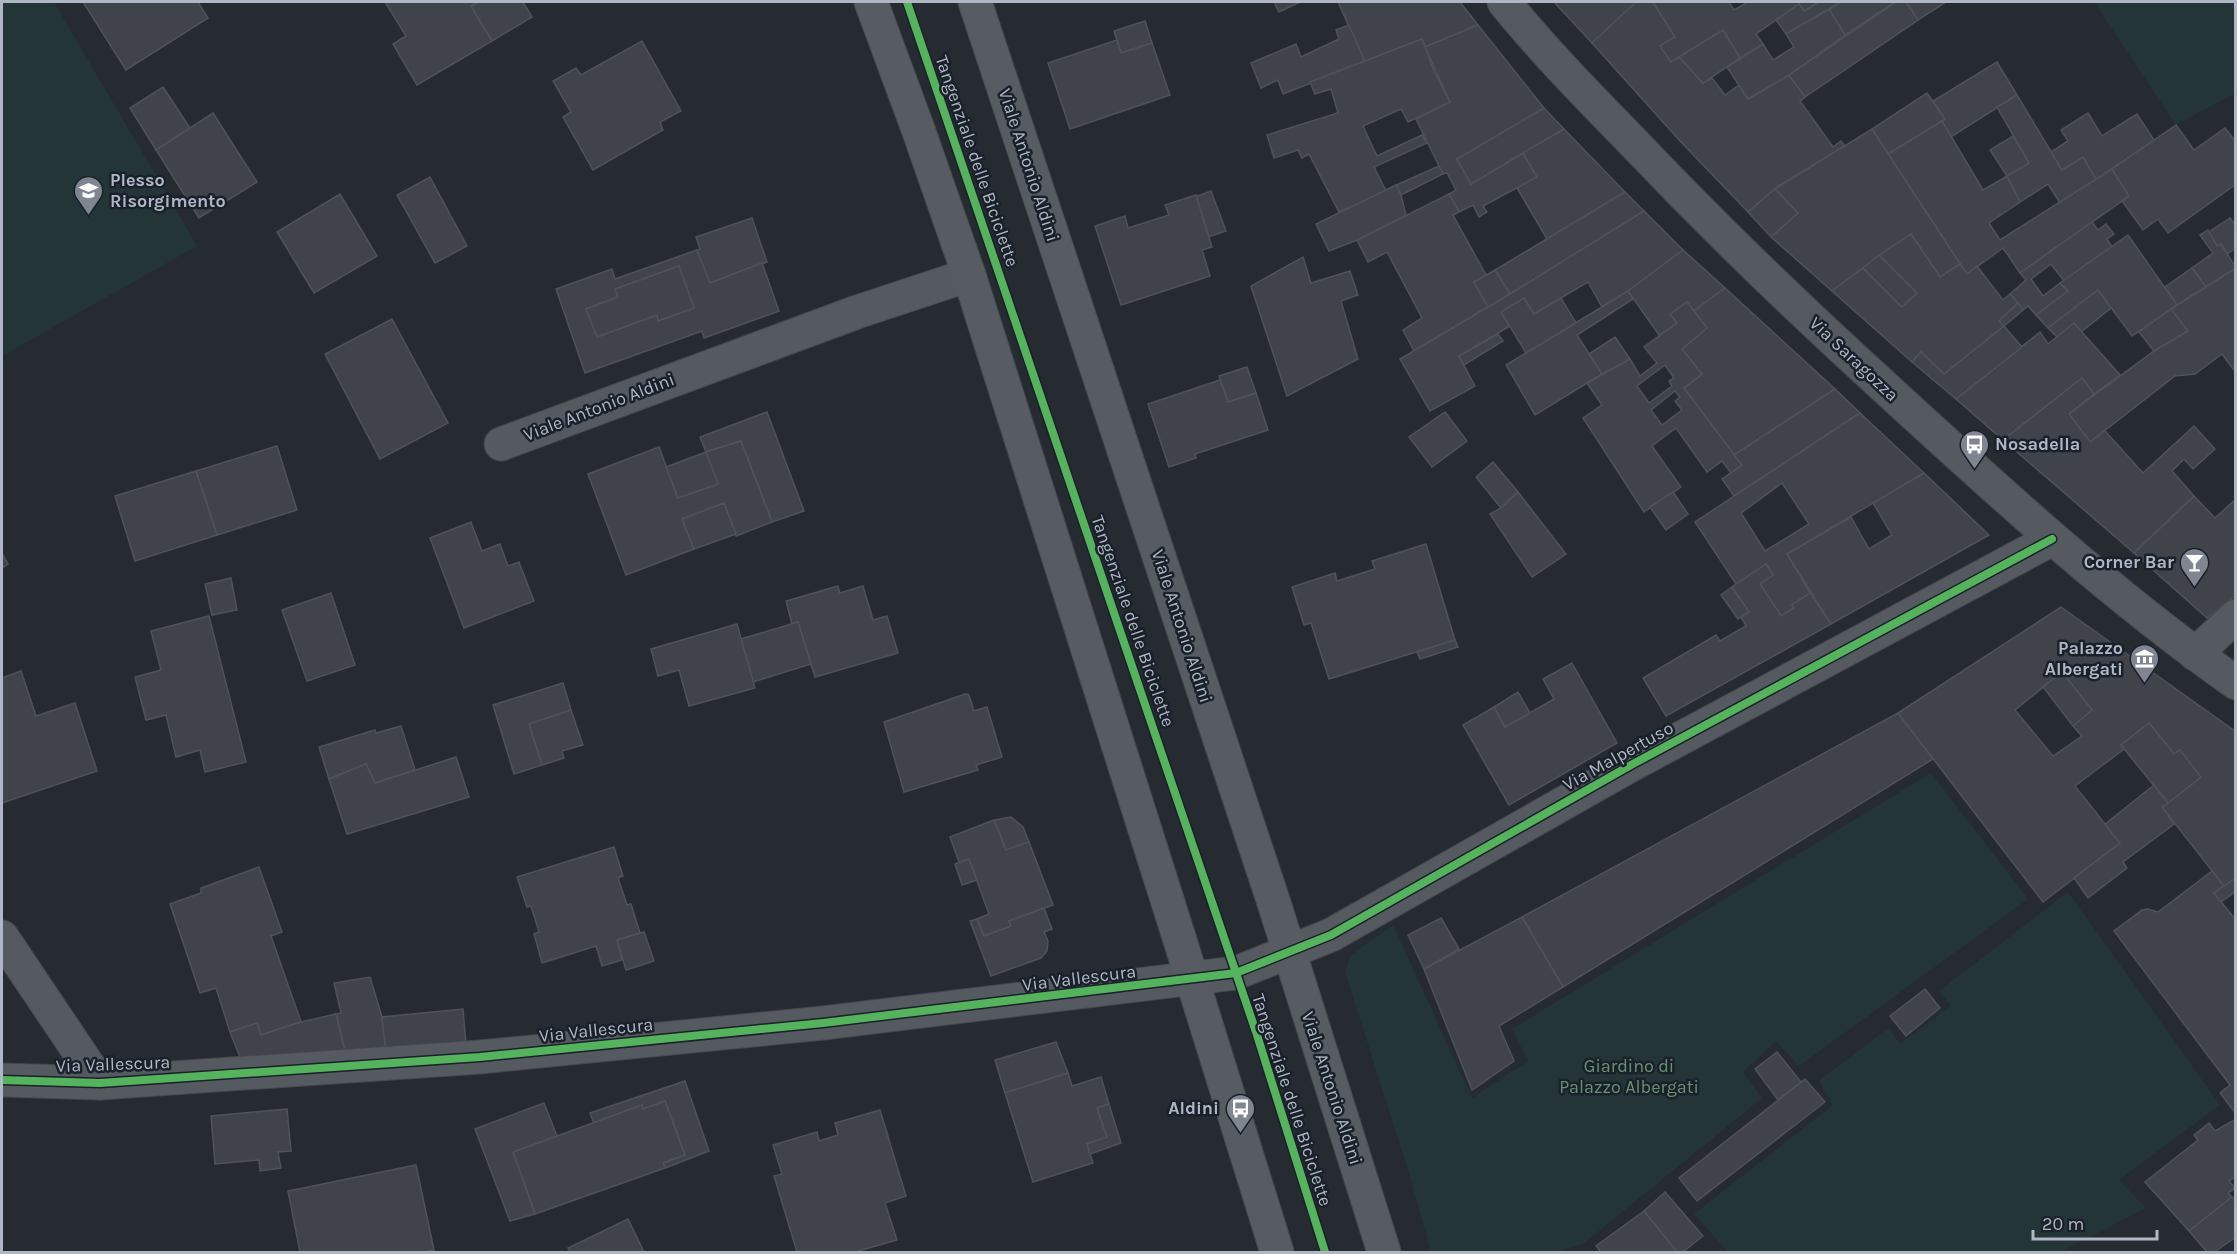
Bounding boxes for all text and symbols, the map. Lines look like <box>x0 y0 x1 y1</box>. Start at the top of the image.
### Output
street label: Tangenziale delle Biciclette <box>930 53 1024 269</box>
street label: Viale Antonio Aldini <box>994 86 1064 244</box>
place label: Plesso Risorgimento <box>110 169 226 212</box>
school or university icon: Plesso Risorgimento <box>73 174 105 216</box>
street label: Via Saragozza <box>1805 312 1903 406</box>
street label: Viale Antonio Aldini <box>520 368 678 446</box>
bus stop icon: Nosadella <box>1958 428 1990 470</box>
place label: Nosadella <box>1995 433 2080 455</box>
street label: Tangenziale delle Biciclette <box>1086 513 1180 729</box>
bar icon: Corner Bar <box>2179 546 2211 588</box>
street label: Viale Antonio Aldini <box>1147 547 1217 705</box>
place label: Corner Bar <box>2084 551 2174 573</box>
place label: Palazzo Albergati <box>2045 637 2123 680</box>
museum icon: Palazzo Albergati <box>2128 642 2160 684</box>
street label: Via Malpertuso <box>1559 717 1677 795</box>
street label: Via Vallescura <box>1021 960 1137 996</box>
street label: Tangenziale delle Biciclette <box>1247 991 1337 1209</box>
street label: Viale Antonio Aldini <box>1297 1009 1367 1167</box>
street label: Via Vallescura <box>538 1013 654 1047</box>
street label: Via Vallescura <box>55 1051 171 1077</box>
park label: Giardino di Palazzo Albergati <box>1559 1055 1699 1098</box>
bus stop icon: Aldini <box>1224 1092 1256 1134</box>
place label: Aldini <box>1168 1097 1219 1119</box>
scale bar <box>2033 1203 2158 1241</box>
text: 20 m <box>2042 1213 2084 1235</box>

